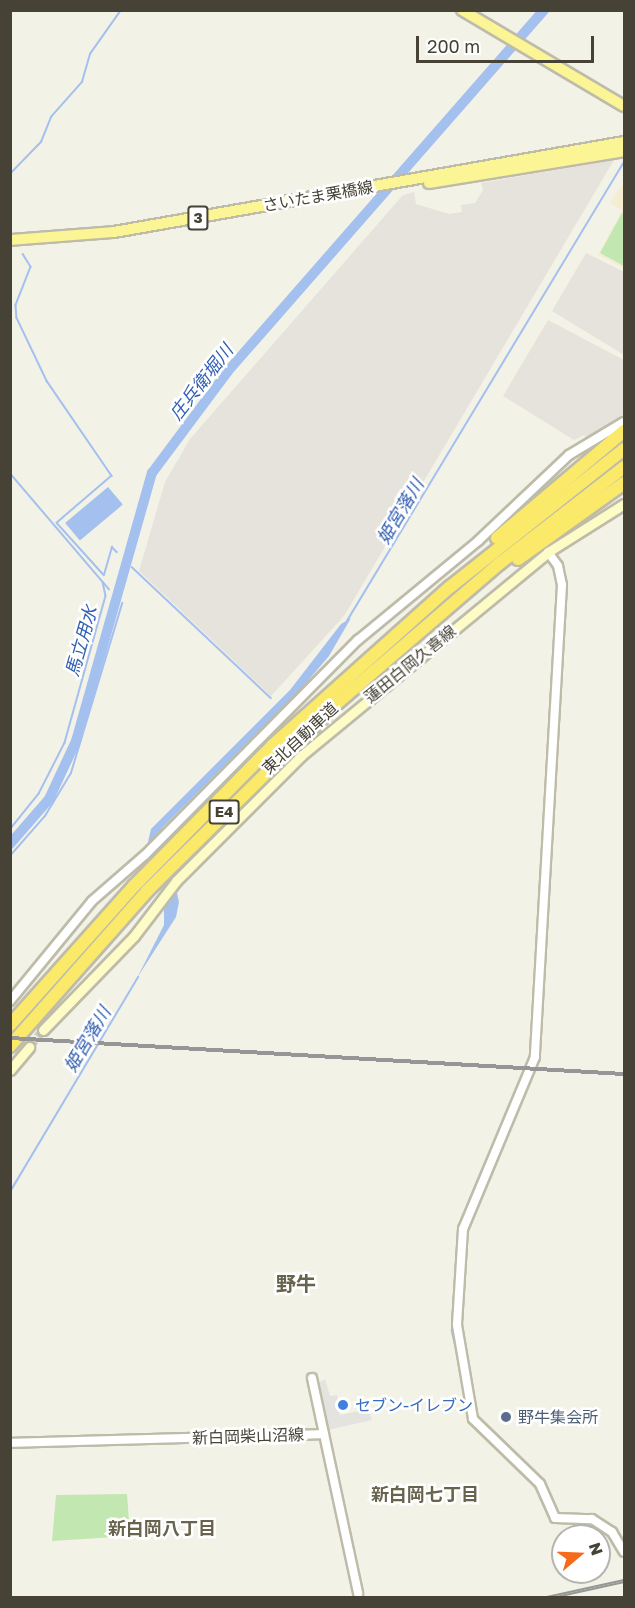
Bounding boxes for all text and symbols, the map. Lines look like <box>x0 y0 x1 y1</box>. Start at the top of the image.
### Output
scale bar <box>419 24 598 62</box>
text: 200 m <box>427 35 480 57</box>
street label: さいたま栗橋線 <box>261 177 375 215</box>
road number: 3 <box>186 206 210 230</box>
water label: 庄兵衛堀川 <box>165 340 237 424</box>
water label: 姫宮落川 <box>372 475 428 547</box>
water label: 馬立用水 <box>61 603 101 679</box>
street label: 蓮田白岡久喜線 <box>360 621 460 707</box>
street label: 東北自動車道 <box>258 698 342 778</box>
road number: E4 <box>208 800 240 824</box>
water label: 姫宮落川 <box>59 1003 115 1075</box>
district label: 野牛 <box>276 1271 316 1295</box>
place label: セブン-イレブン <box>355 1395 473 1415</box>
marker: セブン-イレブン <box>336 1398 350 1412</box>
place label: 野牛集会所 <box>518 1407 598 1427</box>
marker: 野牛集会所 <box>499 1410 513 1424</box>
street label: 新白岡柴山沼線 <box>192 1424 304 1448</box>
district label: 新白岡七丁目 <box>371 1483 479 1505</box>
district label: 新白岡八丁目 <box>108 1517 216 1539</box>
north arrow <box>551 1524 611 1584</box>
text: N <box>585 1540 608 1558</box>

